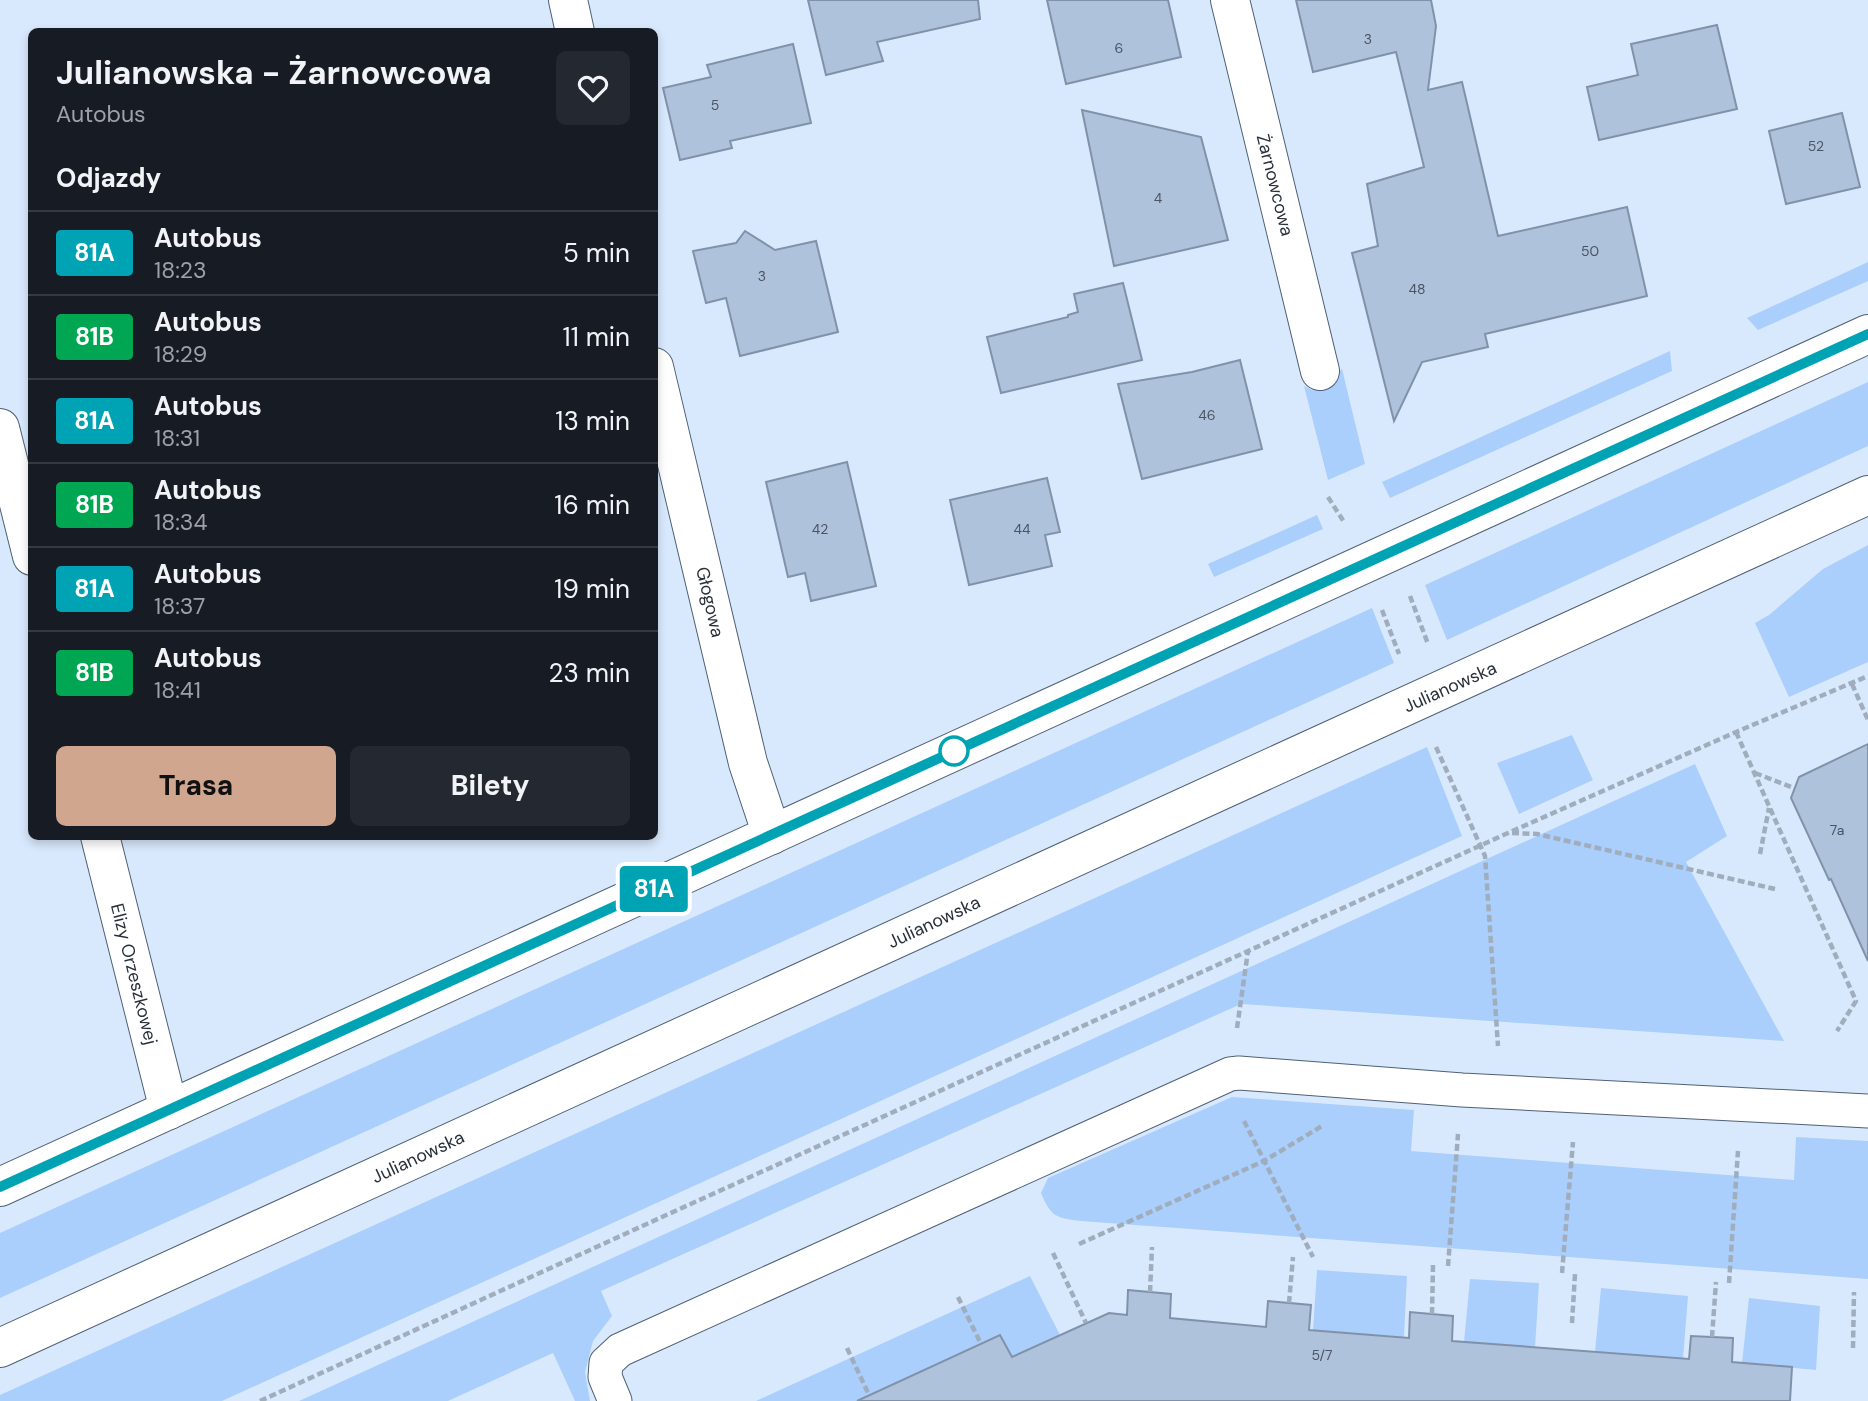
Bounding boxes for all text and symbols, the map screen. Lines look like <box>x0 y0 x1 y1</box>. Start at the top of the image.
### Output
house number: 3 <box>1364 30 1372 48</box>
house number: 6 <box>1115 39 1123 57</box>
text: Julianowska - Żarnowcowa <box>56 51 492 94</box>
button: heart <box>556 51 630 125</box>
house number: 5 <box>711 96 719 114</box>
text: Autobus <box>56 99 146 129</box>
street label: Żarnowcowa <box>1251 132 1299 238</box>
house number: 52 <box>1808 137 1824 155</box>
text: Odjazdy <box>56 161 161 195</box>
house number: 4 <box>1154 189 1163 207</box>
text: Autobus <box>154 221 262 255</box>
text: 5 min <box>563 236 630 270</box>
text: 81A <box>74 237 115 268</box>
house number: 50 <box>1581 242 1599 260</box>
text: 18:23 <box>154 255 207 285</box>
house number: 3 <box>758 267 766 285</box>
house number: 48 <box>1408 280 1426 298</box>
text: Autobus <box>154 305 262 339</box>
text: 11 min <box>563 320 630 354</box>
text: 81B <box>75 321 114 352</box>
text: 18:29 <box>154 339 207 369</box>
text: Autobus <box>154 389 262 423</box>
text: 13 min <box>555 404 630 438</box>
text: 81A <box>74 405 115 436</box>
house number: 46 <box>1198 406 1216 424</box>
text: 18:31 <box>154 423 200 453</box>
text: Autobus <box>154 473 262 507</box>
text: 16 min <box>554 488 630 522</box>
text: 81B <box>75 489 114 520</box>
text: 18:34 <box>154 507 207 537</box>
house number: 42 <box>812 520 828 538</box>
house number: 44 <box>1014 520 1031 538</box>
text: Autobus <box>154 557 262 591</box>
street label: Głogowa <box>690 564 730 640</box>
text: 19 min <box>554 572 630 606</box>
text: 81A <box>74 573 115 604</box>
text: 18:37 <box>154 591 205 621</box>
text: Autobus <box>154 641 262 675</box>
text: 23 min <box>548 656 630 690</box>
street label: Julianowska <box>1400 656 1500 718</box>
text: 81B <box>75 657 114 688</box>
text: 18:41 <box>154 675 201 705</box>
unlabelled marker <box>939 736 969 766</box>
button: Trasa <box>56 746 336 826</box>
button: Bilety <box>350 746 630 826</box>
house number: 7a <box>1830 821 1844 839</box>
line badge: 81A <box>614 866 694 912</box>
text: 81A <box>634 873 674 904</box>
street label: Julianowska <box>884 890 984 954</box>
street label: Elizy Orzeszkowej <box>105 901 163 1047</box>
street label: Julianowska <box>368 1125 468 1189</box>
house number: 5/7 <box>1311 1346 1333 1364</box>

